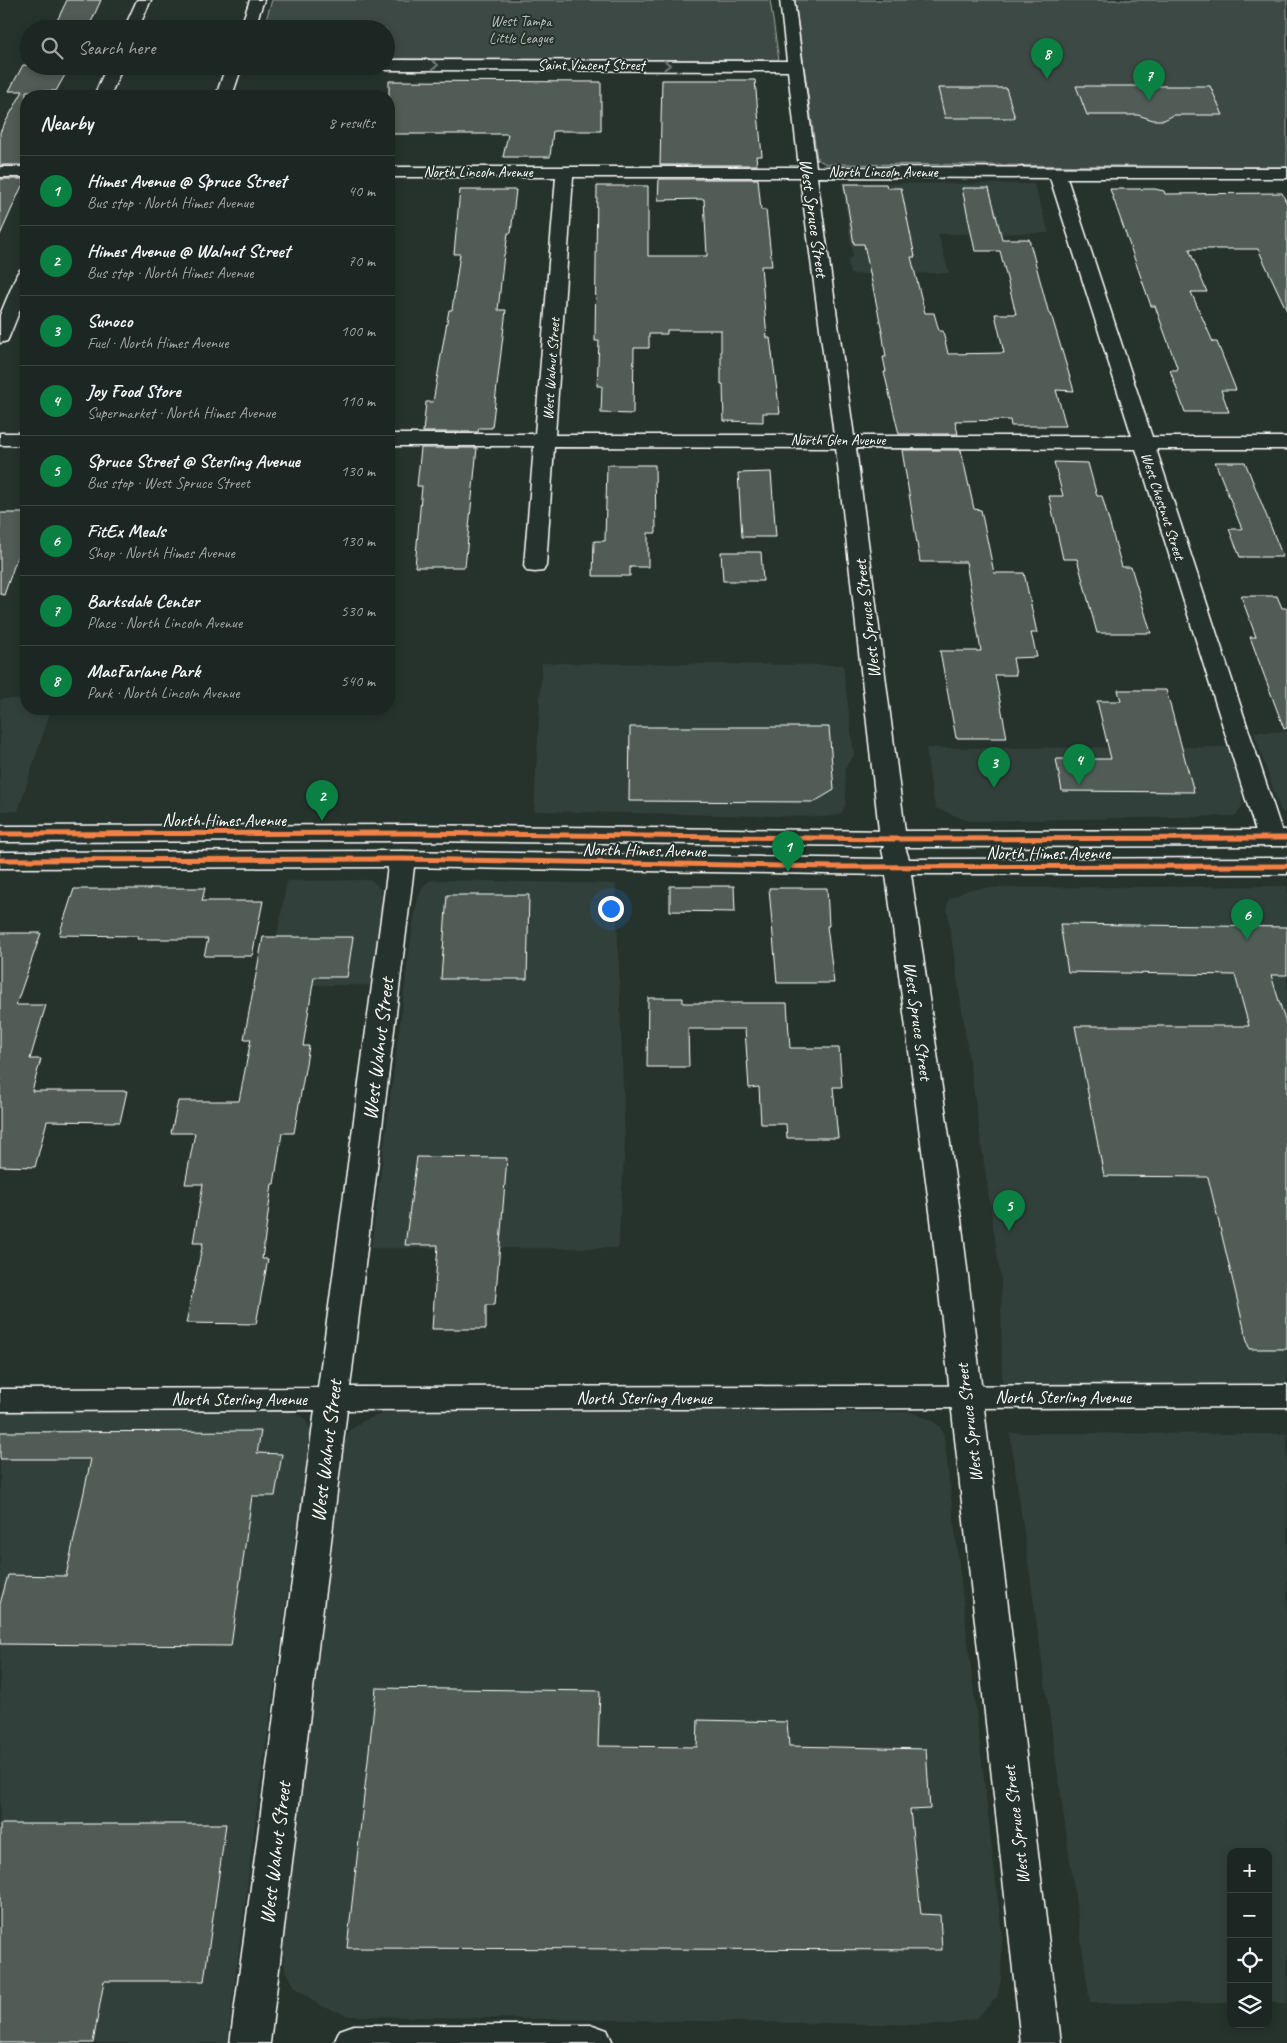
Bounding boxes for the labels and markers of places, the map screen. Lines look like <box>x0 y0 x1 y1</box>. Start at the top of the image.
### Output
pin: 8 <box>1031 38 1063 79</box>
pin: 7 <box>1133 60 1165 101</box>
pin: 4 <box>1063 744 1095 785</box>
pin: 3 <box>978 747 1010 788</box>
pin: 2 <box>306 780 338 821</box>
pin: 1 <box>772 831 804 872</box>
pin: 6 <box>1231 899 1263 940</box>
pin: 5 <box>993 1190 1025 1231</box>

